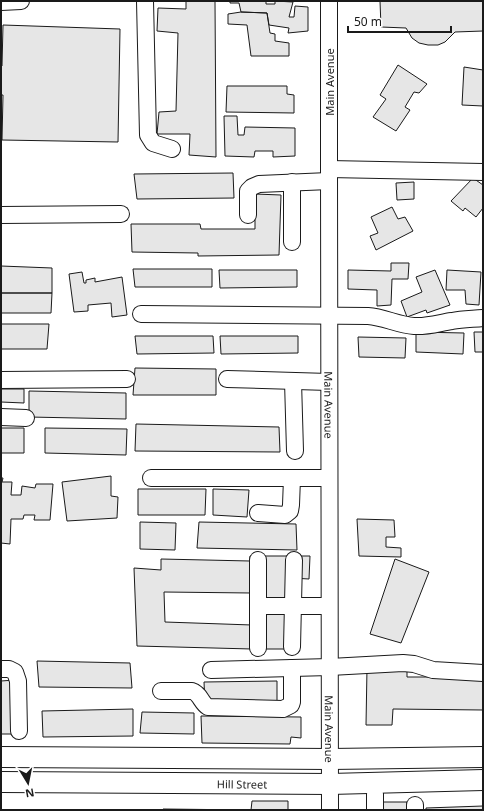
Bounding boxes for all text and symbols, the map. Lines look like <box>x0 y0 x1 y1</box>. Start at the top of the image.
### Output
scale bar <box>348 8 451 34</box>
text: 50 m <box>354 13 382 30</box>
street label: Main Avenue <box>322 48 337 116</box>
street label: Main Avenue <box>322 371 337 439</box>
street label: Main Avenue <box>322 695 337 763</box>
north arrow <box>8 763 48 803</box>
street label: Hill Street <box>217 776 267 791</box>
text: N <box>24 785 36 802</box>

